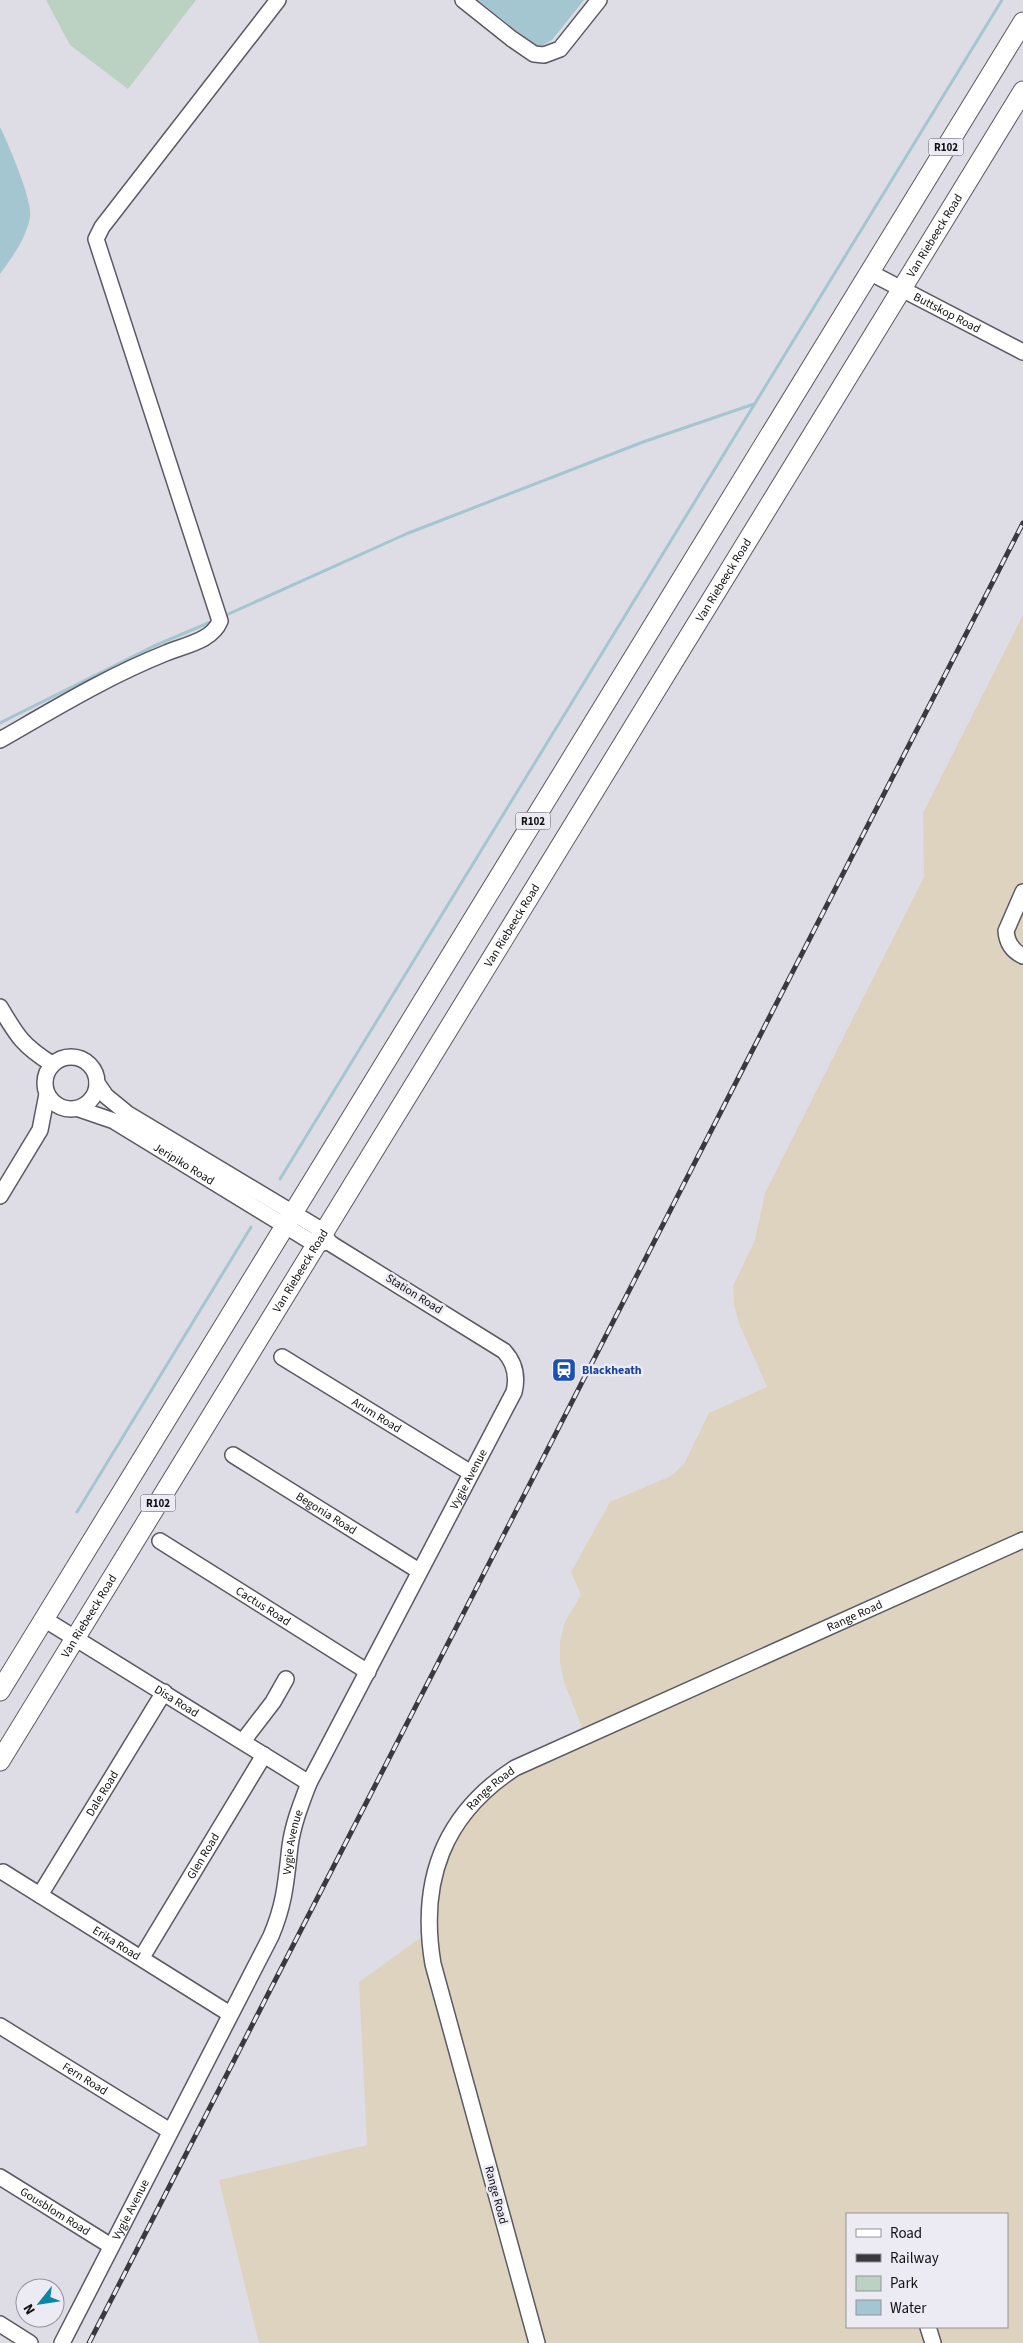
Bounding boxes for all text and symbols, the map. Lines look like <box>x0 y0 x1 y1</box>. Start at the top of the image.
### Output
road number: R102 <box>928 138 964 156</box>
street label: Van Riebeeck Road <box>902 191 967 280</box>
street label: Buttskop Road <box>911 288 984 337</box>
street label: Van Riebeeck Road <box>691 535 755 625</box>
road number: R102 <box>516 812 550 829</box>
street label: Van Riebeeck Road <box>480 880 544 970</box>
street label: Jeripiko Road <box>150 1139 218 1189</box>
street label: Van Riebeeck Road <box>268 1226 332 1316</box>
street label: Station Road <box>382 1270 446 1318</box>
station icon: Blackheath <box>551 1357 577 1383</box>
place label: Blackheath <box>582 1362 642 1379</box>
street label: Arum Road <box>349 1393 405 1437</box>
street label: Vygie Avenue <box>445 1446 491 1512</box>
street label: Begonia Road <box>293 1488 360 1539</box>
road number: R102 <box>140 1495 176 1512</box>
street label: Van Riebeeck Road <box>57 1571 121 1661</box>
street label: Cactus Road <box>232 1582 294 1630</box>
street label: Range Road <box>824 1596 885 1636</box>
street label: Disa Road <box>151 1681 202 1721</box>
street label: Range Road <box>462 1762 518 1814</box>
street label: Dale Road <box>82 1767 122 1819</box>
street label: Vygie Avenue <box>278 1807 307 1876</box>
street label: Glen Road <box>182 1830 224 1882</box>
street label: Erika Road <box>89 1922 144 1964</box>
street label: Fern Road <box>59 2058 111 2099</box>
street label: Range Road <box>480 2164 512 2226</box>
street label: Vygie Avenue <box>108 2176 153 2243</box>
street label: Gousblom Road <box>17 2183 94 2240</box>
legend <box>846 2213 1008 2328</box>
text: Road <box>890 2223 922 2244</box>
text: Railway <box>890 2248 939 2269</box>
text: Park <box>890 2273 919 2294</box>
north arrow <box>15 2278 65 2328</box>
text: Water <box>890 2298 927 2319</box>
text: N <box>19 2300 41 2318</box>

